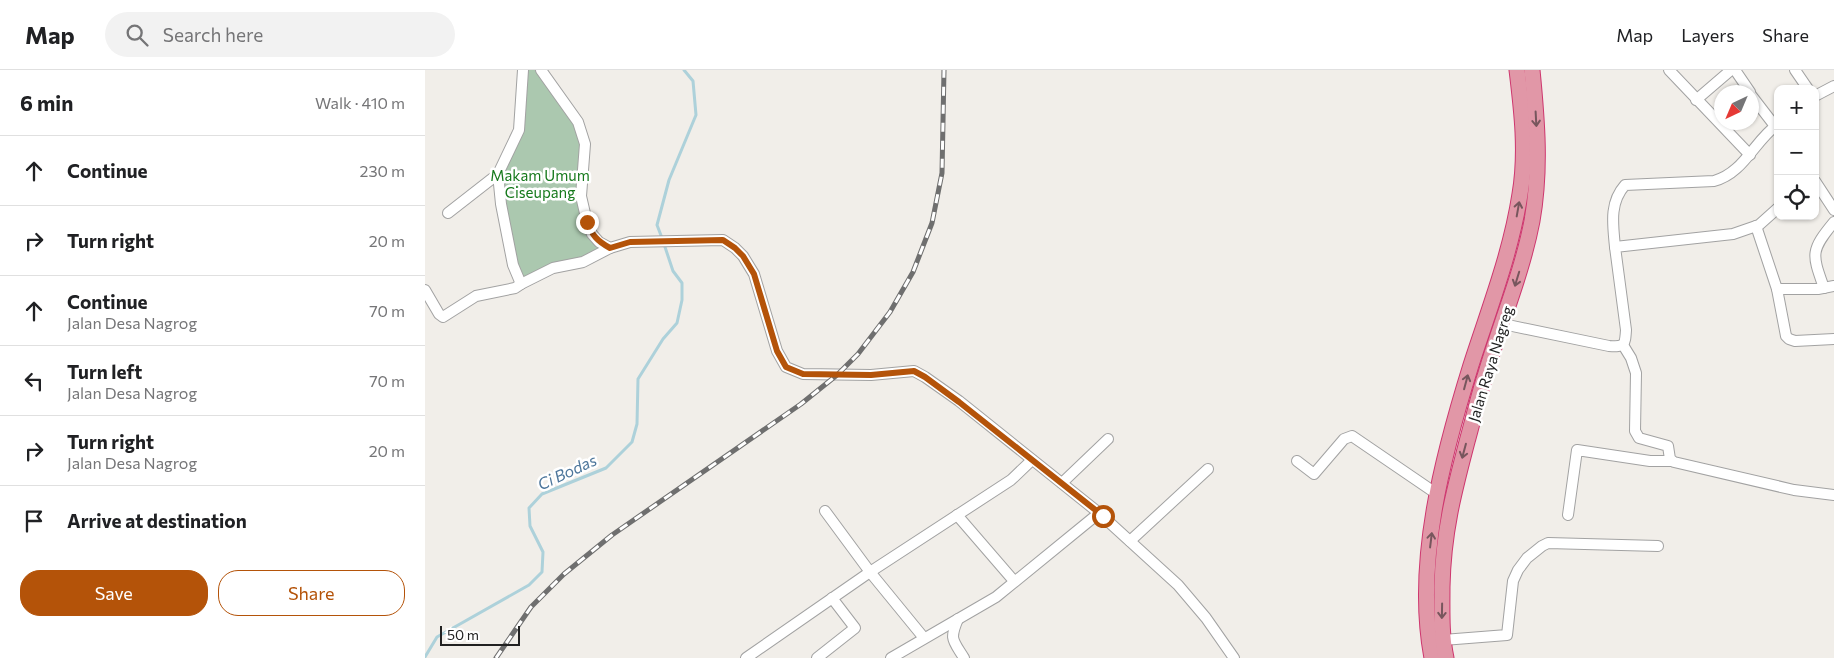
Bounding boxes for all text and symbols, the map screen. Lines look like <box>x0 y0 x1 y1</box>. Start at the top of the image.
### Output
search box <box>105 12 455 57</box>
text: Map <box>25 20 75 49</box>
icon: search <box>123 21 151 49</box>
text: Search here <box>163 23 263 46</box>
text: Map <box>1616 24 1653 46</box>
text: Layers <box>1681 24 1734 46</box>
text: Share <box>1762 24 1809 46</box>
north arrow <box>1714 85 1759 130</box>
map controls <box>1774 85 1819 220</box>
button: + <box>1774 85 1819 130</box>
text: 6 min <box>20 90 73 115</box>
text: Walk · 410 m <box>315 93 405 112</box>
one-way arrow <box>1532 110 1541 126</box>
button: − <box>1774 130 1819 175</box>
icon: ahead <box>20 157 48 185</box>
text: Continue <box>67 159 147 182</box>
text: 230 m <box>360 161 405 180</box>
park label: Makam Umum Ciseupang <box>490 166 590 201</box>
button: locate <box>1774 175 1819 220</box>
one-way arrow <box>1513 202 1523 218</box>
route end <box>576 211 599 234</box>
icon: right <box>20 227 48 255</box>
text: Turn right <box>67 229 154 252</box>
text: 20 m <box>369 231 405 250</box>
one-way arrow <box>1511 270 1521 286</box>
text: Continue <box>67 290 147 313</box>
icon: ahead <box>20 297 48 325</box>
text: 70 m <box>369 301 405 320</box>
street label: Jalan Raya Nagreg <box>1464 304 1516 424</box>
text: Jalan Desa Nagrog <box>67 313 197 332</box>
text: Turn left <box>67 360 142 383</box>
icon: left <box>20 367 48 395</box>
text: 70 m <box>369 371 405 390</box>
one-way arrow <box>1462 374 1472 390</box>
text: Jalan Desa Nagrog <box>67 383 197 402</box>
text: Turn right <box>67 430 154 453</box>
icon: right <box>20 437 48 465</box>
text: 20 m <box>369 441 405 460</box>
one-way arrow <box>1459 442 1469 458</box>
water label: Ci Bodas <box>534 450 599 493</box>
text: Jalan Desa Nagrog <box>67 453 197 472</box>
route start <box>1092 505 1115 528</box>
icon: arrive <box>20 507 48 535</box>
text: Arrive at destination <box>67 509 247 532</box>
one-way arrow <box>1426 532 1436 548</box>
button: Save <box>20 570 208 616</box>
button: Share <box>218 570 405 616</box>
one-way arrow <box>1437 603 1446 619</box>
scale bar <box>440 623 520 646</box>
text: 50 m <box>447 626 479 643</box>

